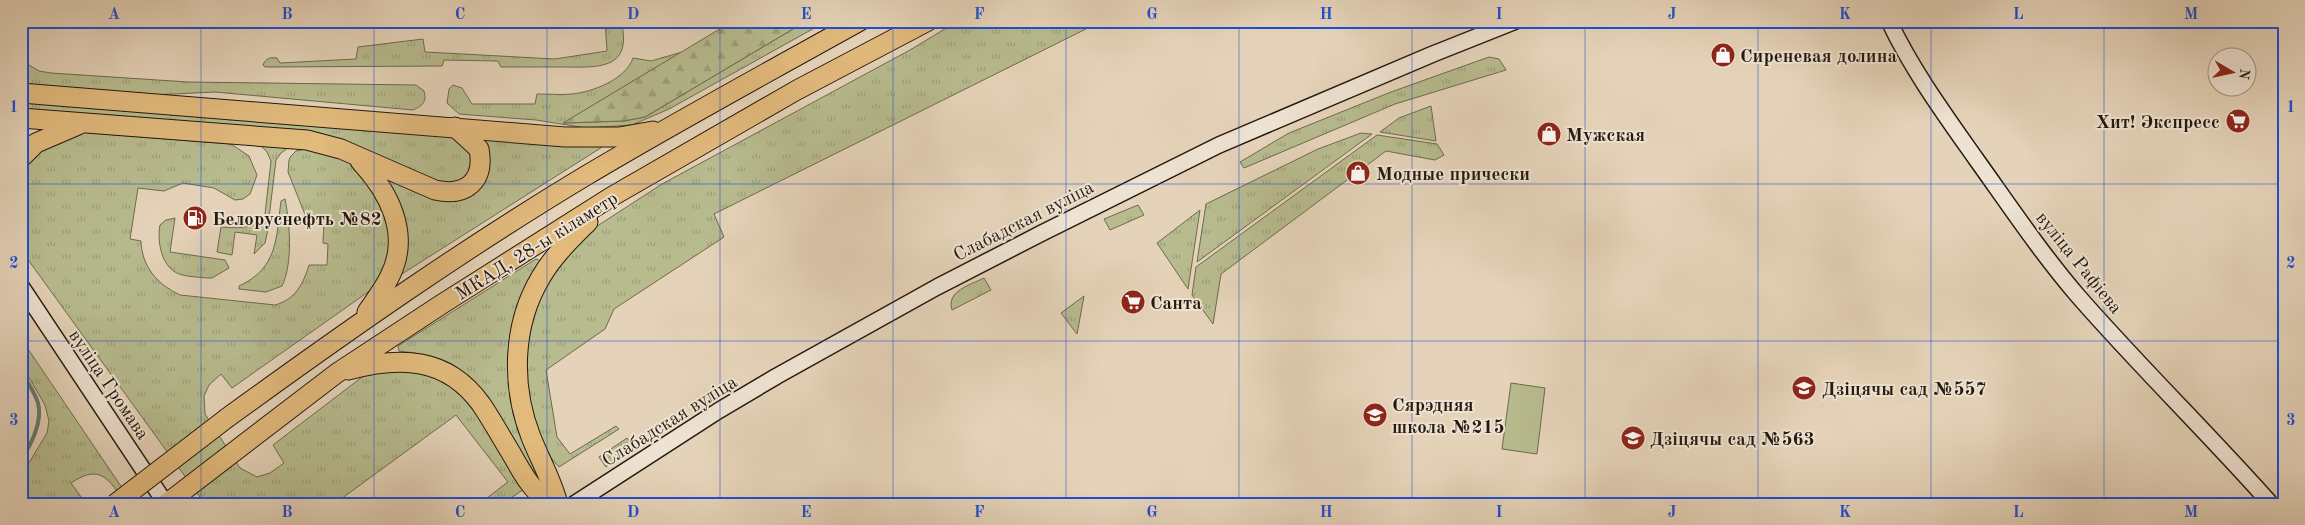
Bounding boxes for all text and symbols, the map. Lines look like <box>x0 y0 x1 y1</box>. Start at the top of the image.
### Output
text: A <box>108 7 120 23</box>
text: B <box>281 7 293 23</box>
text: C <box>455 7 465 23</box>
text: D <box>627 7 639 23</box>
text: E <box>800 7 812 23</box>
text: F <box>974 7 985 23</box>
text: G <box>1146 7 1158 23</box>
text: H <box>1319 7 1333 23</box>
text: I <box>1495 7 1503 23</box>
text: J <box>1668 7 1677 23</box>
text: K <box>1839 7 1851 23</box>
text: L <box>2013 7 2024 23</box>
text: M <box>2184 7 2198 23</box>
shop icon: Сиреневая долина <box>1710 42 1736 68</box>
place label: Сиреневая долина <box>1740 48 1897 67</box>
north arrow <box>2208 48 2258 98</box>
text: N <box>2236 67 2252 81</box>
text: 1 <box>9 100 19 116</box>
text: 1 <box>2286 100 2296 116</box>
supermarket icon: Хит! Экспресс <box>2225 108 2251 134</box>
place label: Хит! Экспресс <box>2096 114 2220 133</box>
shop icon: Мужская <box>1536 121 1562 147</box>
place label: Мужская <box>1566 127 1645 146</box>
shop icon: Модные прически <box>1345 160 1371 186</box>
place label: Модные прически <box>1376 166 1530 185</box>
street label: Слабадская вуліца <box>951 178 1098 266</box>
street label: МКАД, 28-ы кіламетр <box>453 189 622 305</box>
fuel station icon: Белоруснефть №82 <box>182 205 208 231</box>
street label: вуліца Рафіева <box>2031 209 2125 319</box>
place label: Белоруснефть №82 <box>212 211 382 230</box>
text: 2 <box>9 256 19 272</box>
text: 2 <box>2286 256 2296 272</box>
supermarket icon: Санта <box>1120 289 1146 315</box>
place label: Санта <box>1150 295 1202 314</box>
street label: вуліца Громава <box>64 327 152 444</box>
street label: Слабадская вуліца <box>600 373 742 471</box>
school or university icon: Дзіцячы сад №557 <box>1791 375 1817 401</box>
place label: Дзіцячы сад №557 <box>1822 381 1987 400</box>
place label: Сярэдняя школа №215 <box>1392 397 1504 438</box>
school or university icon: Сярэдняя школа №215 <box>1362 402 1388 428</box>
text: 3 <box>9 413 19 429</box>
text: 3 <box>2286 413 2296 429</box>
school or university icon: Дзіцячы сад №563 <box>1620 425 1646 451</box>
place label: Дзіцячы сад №563 <box>1650 431 1815 450</box>
text: A <box>108 505 120 521</box>
text: B <box>281 505 293 521</box>
text: C <box>455 505 465 521</box>
text: D <box>627 505 639 521</box>
text: E <box>800 505 812 521</box>
text: F <box>974 505 985 521</box>
text: G <box>1146 505 1158 521</box>
text: H <box>1319 505 1333 521</box>
text: I <box>1495 505 1503 521</box>
text: J <box>1668 505 1677 521</box>
text: K <box>1839 505 1851 521</box>
text: L <box>2013 505 2024 521</box>
text: M <box>2184 505 2198 521</box>

